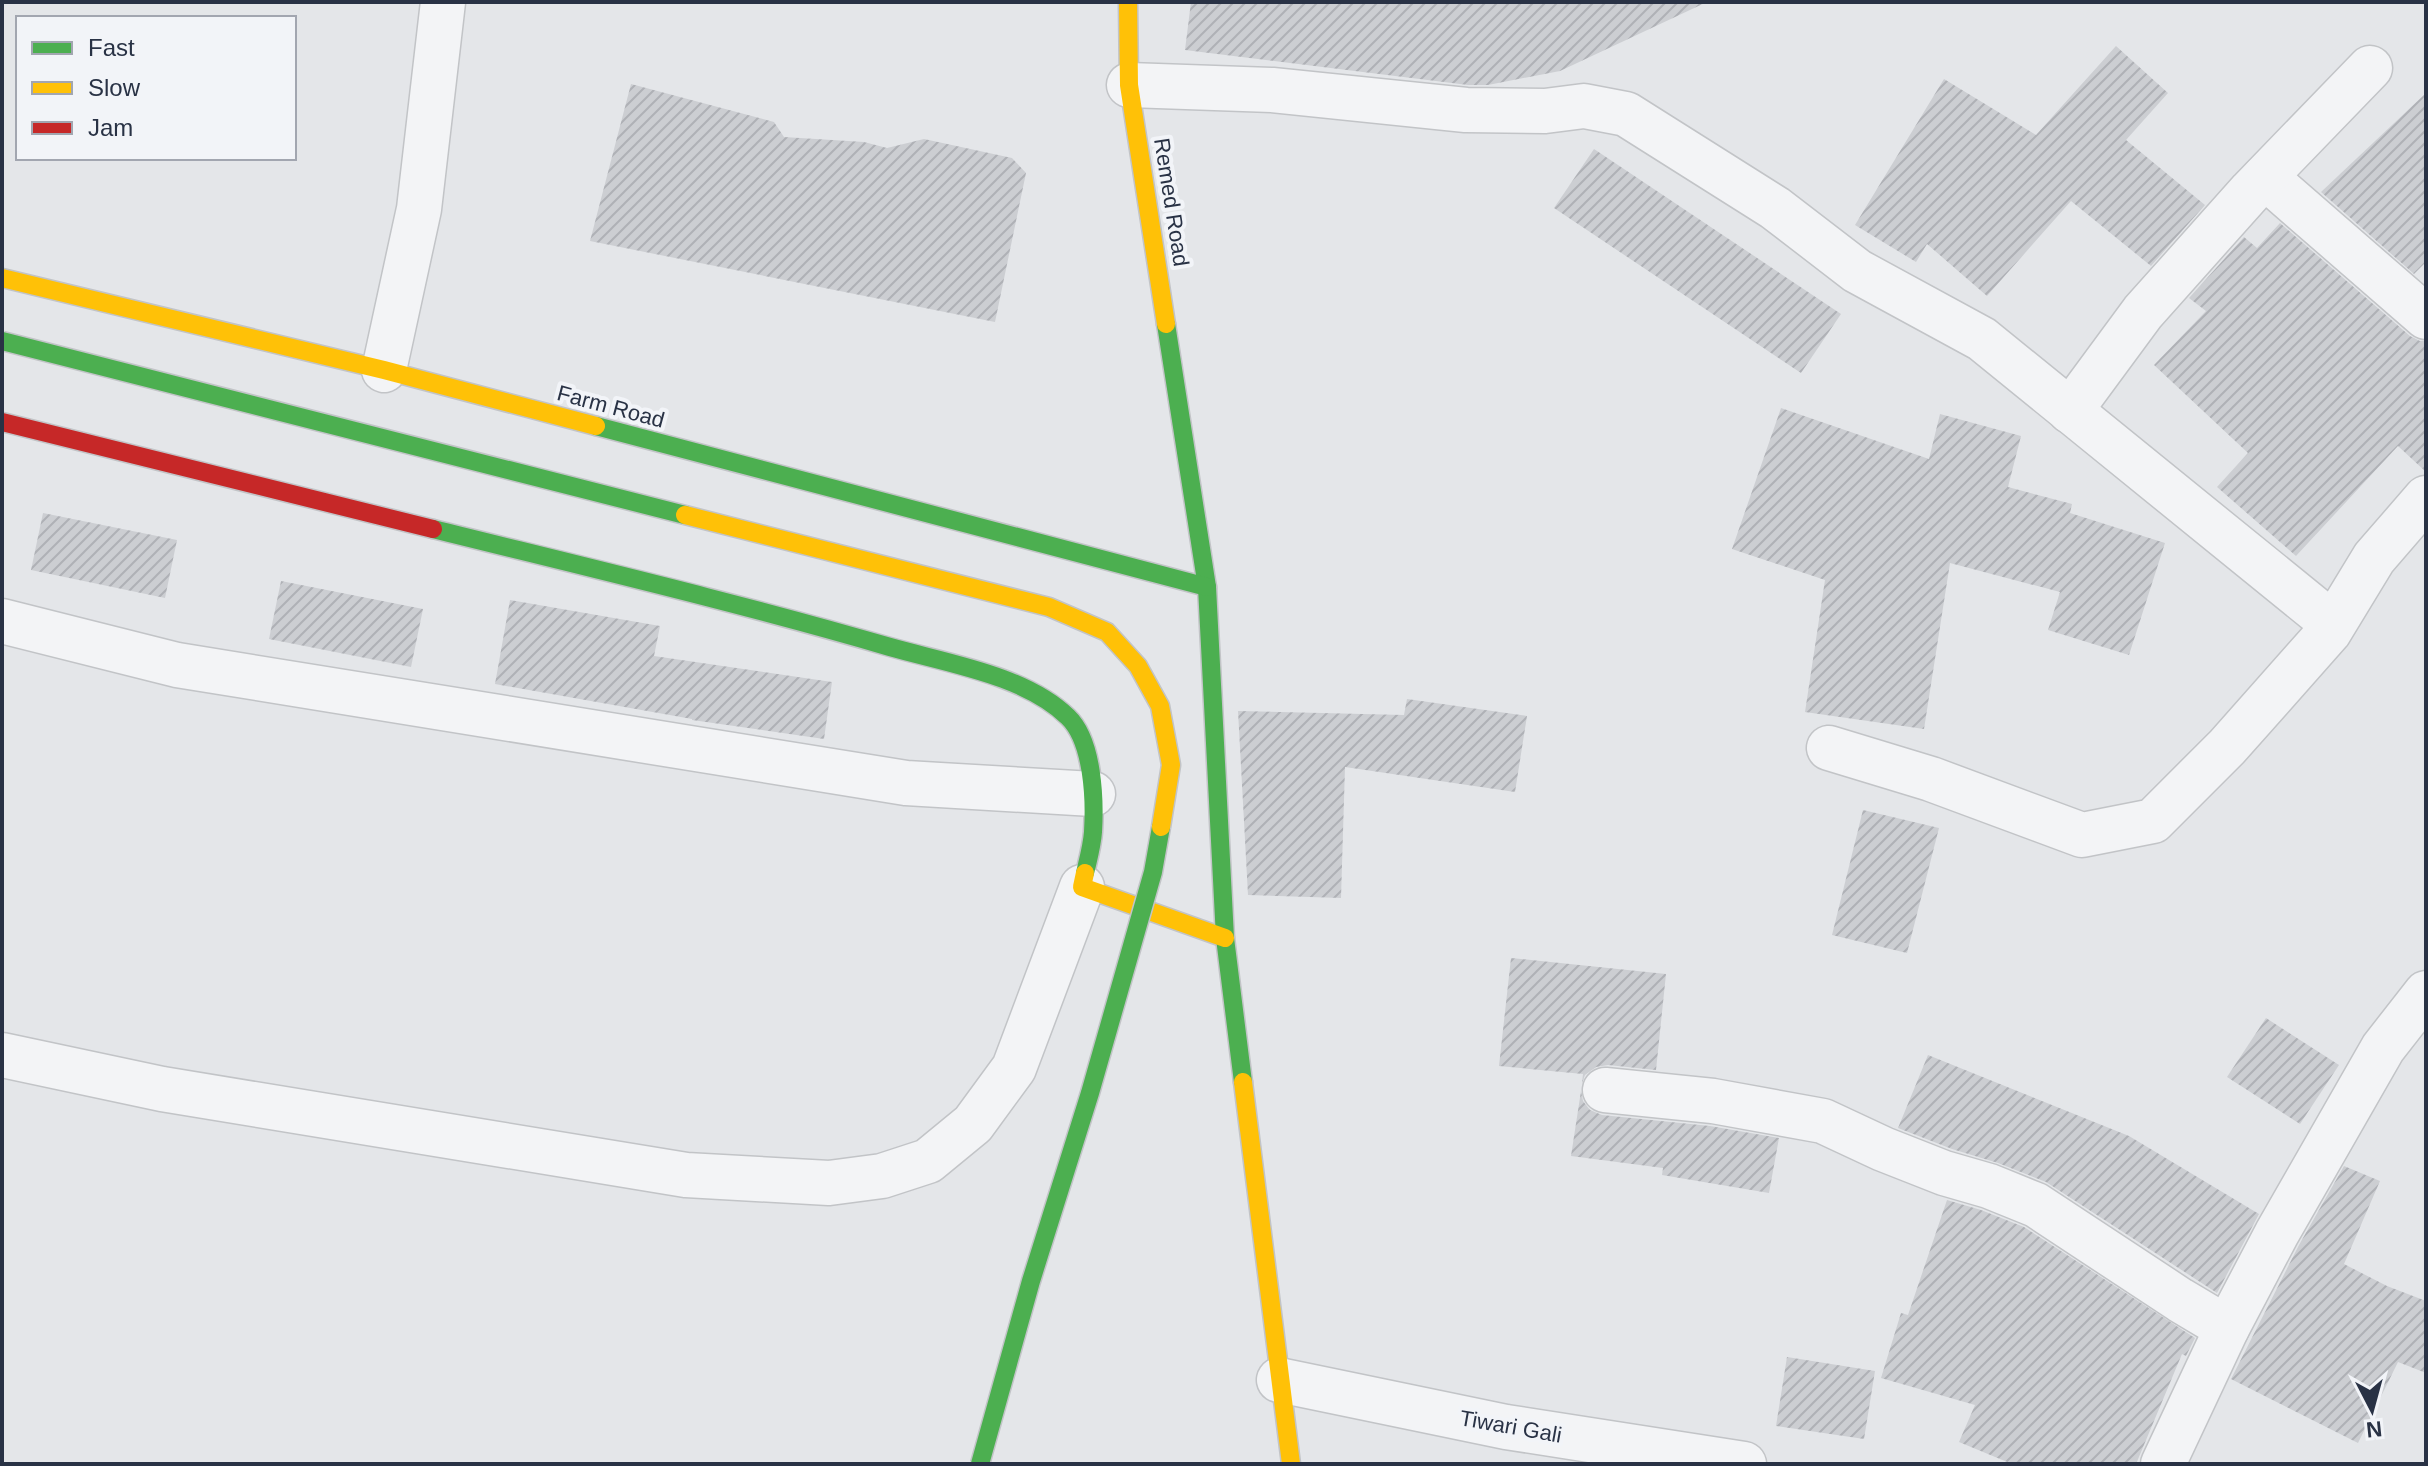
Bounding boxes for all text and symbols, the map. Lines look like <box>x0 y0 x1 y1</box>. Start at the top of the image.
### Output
legend <box>16 16 296 160</box>
text: Fast <box>88 34 135 61</box>
text: Slow <box>88 74 141 101</box>
text: Jam <box>88 114 133 141</box>
street label: Remed Road <box>1149 136 1194 268</box>
street label: Farm Road <box>554 380 667 433</box>
north arrow <box>2332 1370 2412 1450</box>
street label: Tiwari Gali <box>1458 1405 1564 1448</box>
text: N <box>2365 1416 2383 1443</box>

